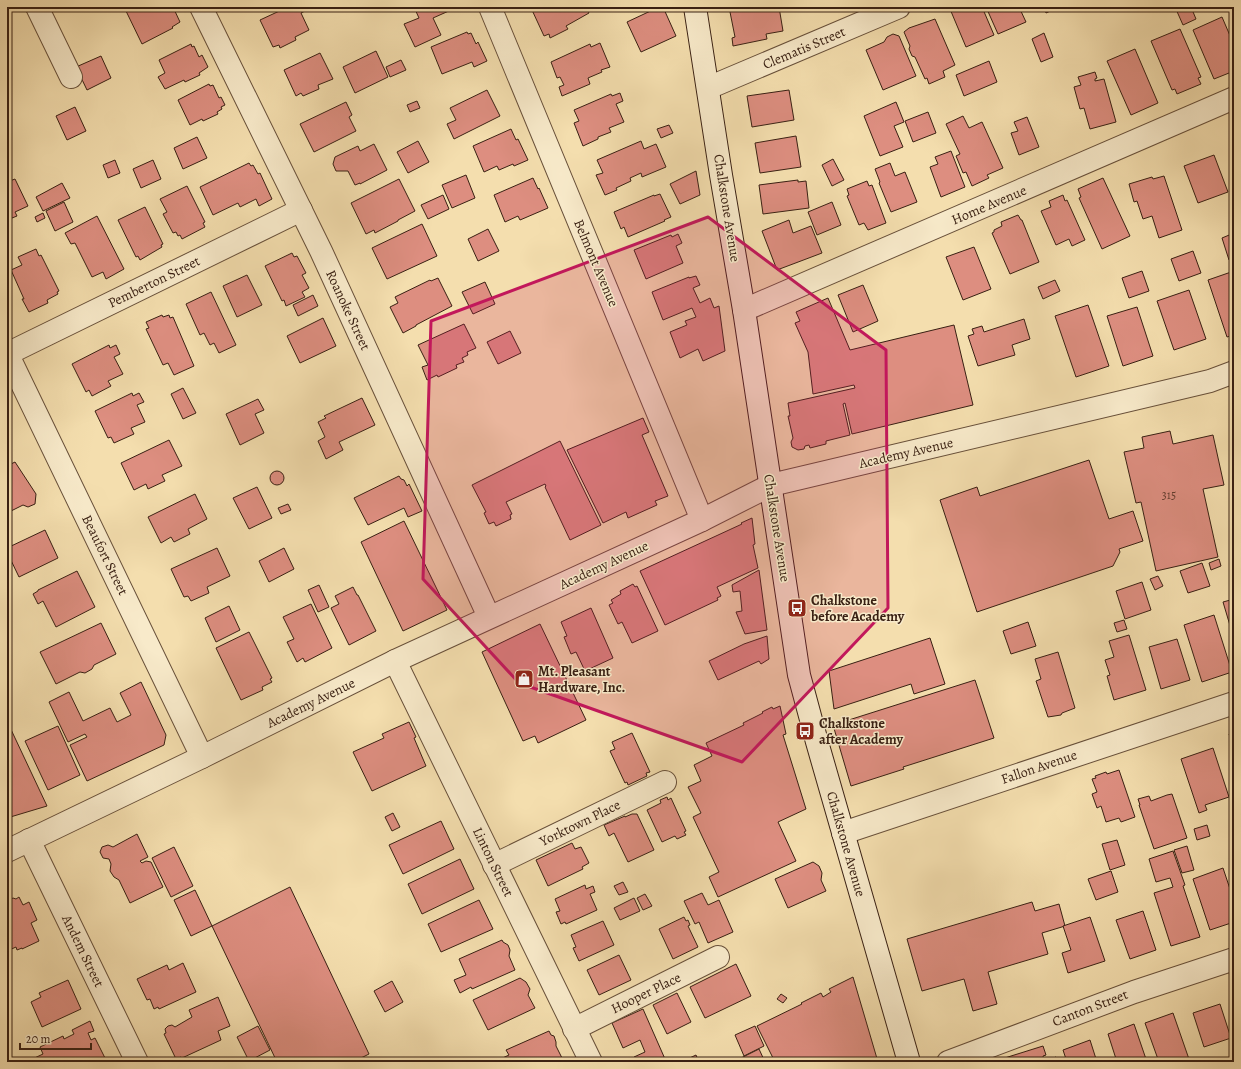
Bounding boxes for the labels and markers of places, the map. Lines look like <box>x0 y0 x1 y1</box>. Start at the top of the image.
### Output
place label: Chalkstone before Academy <box>810 591 905 626</box>
bus stop icon: Chalkstone before Academy <box>786 597 808 619</box>
place label: Mt. Pleasant Hardware, Inc. <box>538 662 625 697</box>
shop icon: Mt. Pleasant Hardware, Inc. <box>513 668 535 690</box>
place label: Chalkstone after Academy <box>819 714 903 749</box>
bus stop icon: Chalkstone after Academy <box>794 720 816 742</box>

